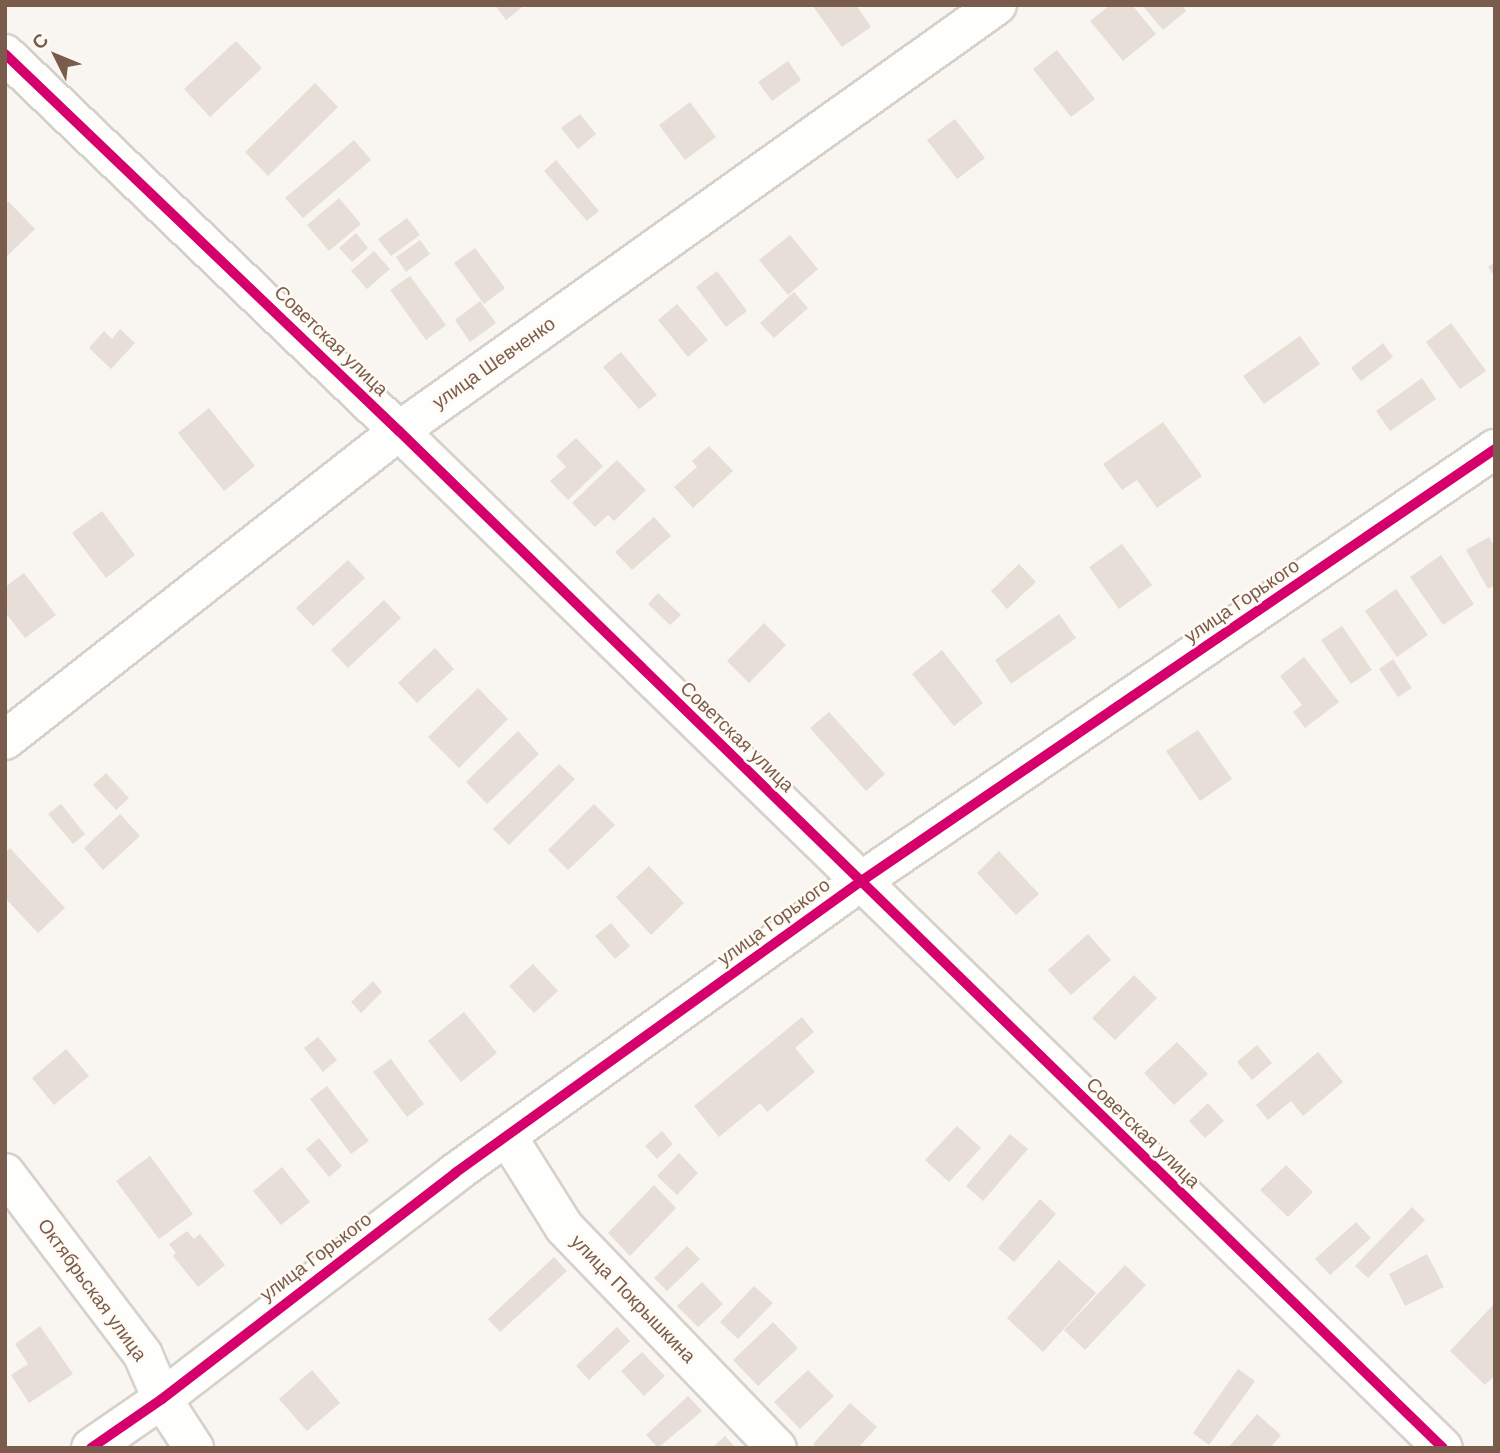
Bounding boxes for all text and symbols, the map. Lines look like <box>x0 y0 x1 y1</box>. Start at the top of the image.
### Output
north arrow <box>21 21 91 91</box>
text: С <box>28 29 53 54</box>
street label: Советская улица <box>269 281 393 401</box>
street label: улица Шевченко <box>428 312 560 414</box>
street label: улица Горького <box>1180 554 1304 648</box>
street label: Советская улица <box>675 677 799 797</box>
street label: улица Горького <box>713 873 835 971</box>
street label: Советская улица <box>1081 1073 1205 1193</box>
street label: улица Горького <box>256 1208 376 1306</box>
street label: Октябрьская улица <box>33 1214 151 1366</box>
street label: улица Покрышкина <box>566 1230 700 1368</box>

